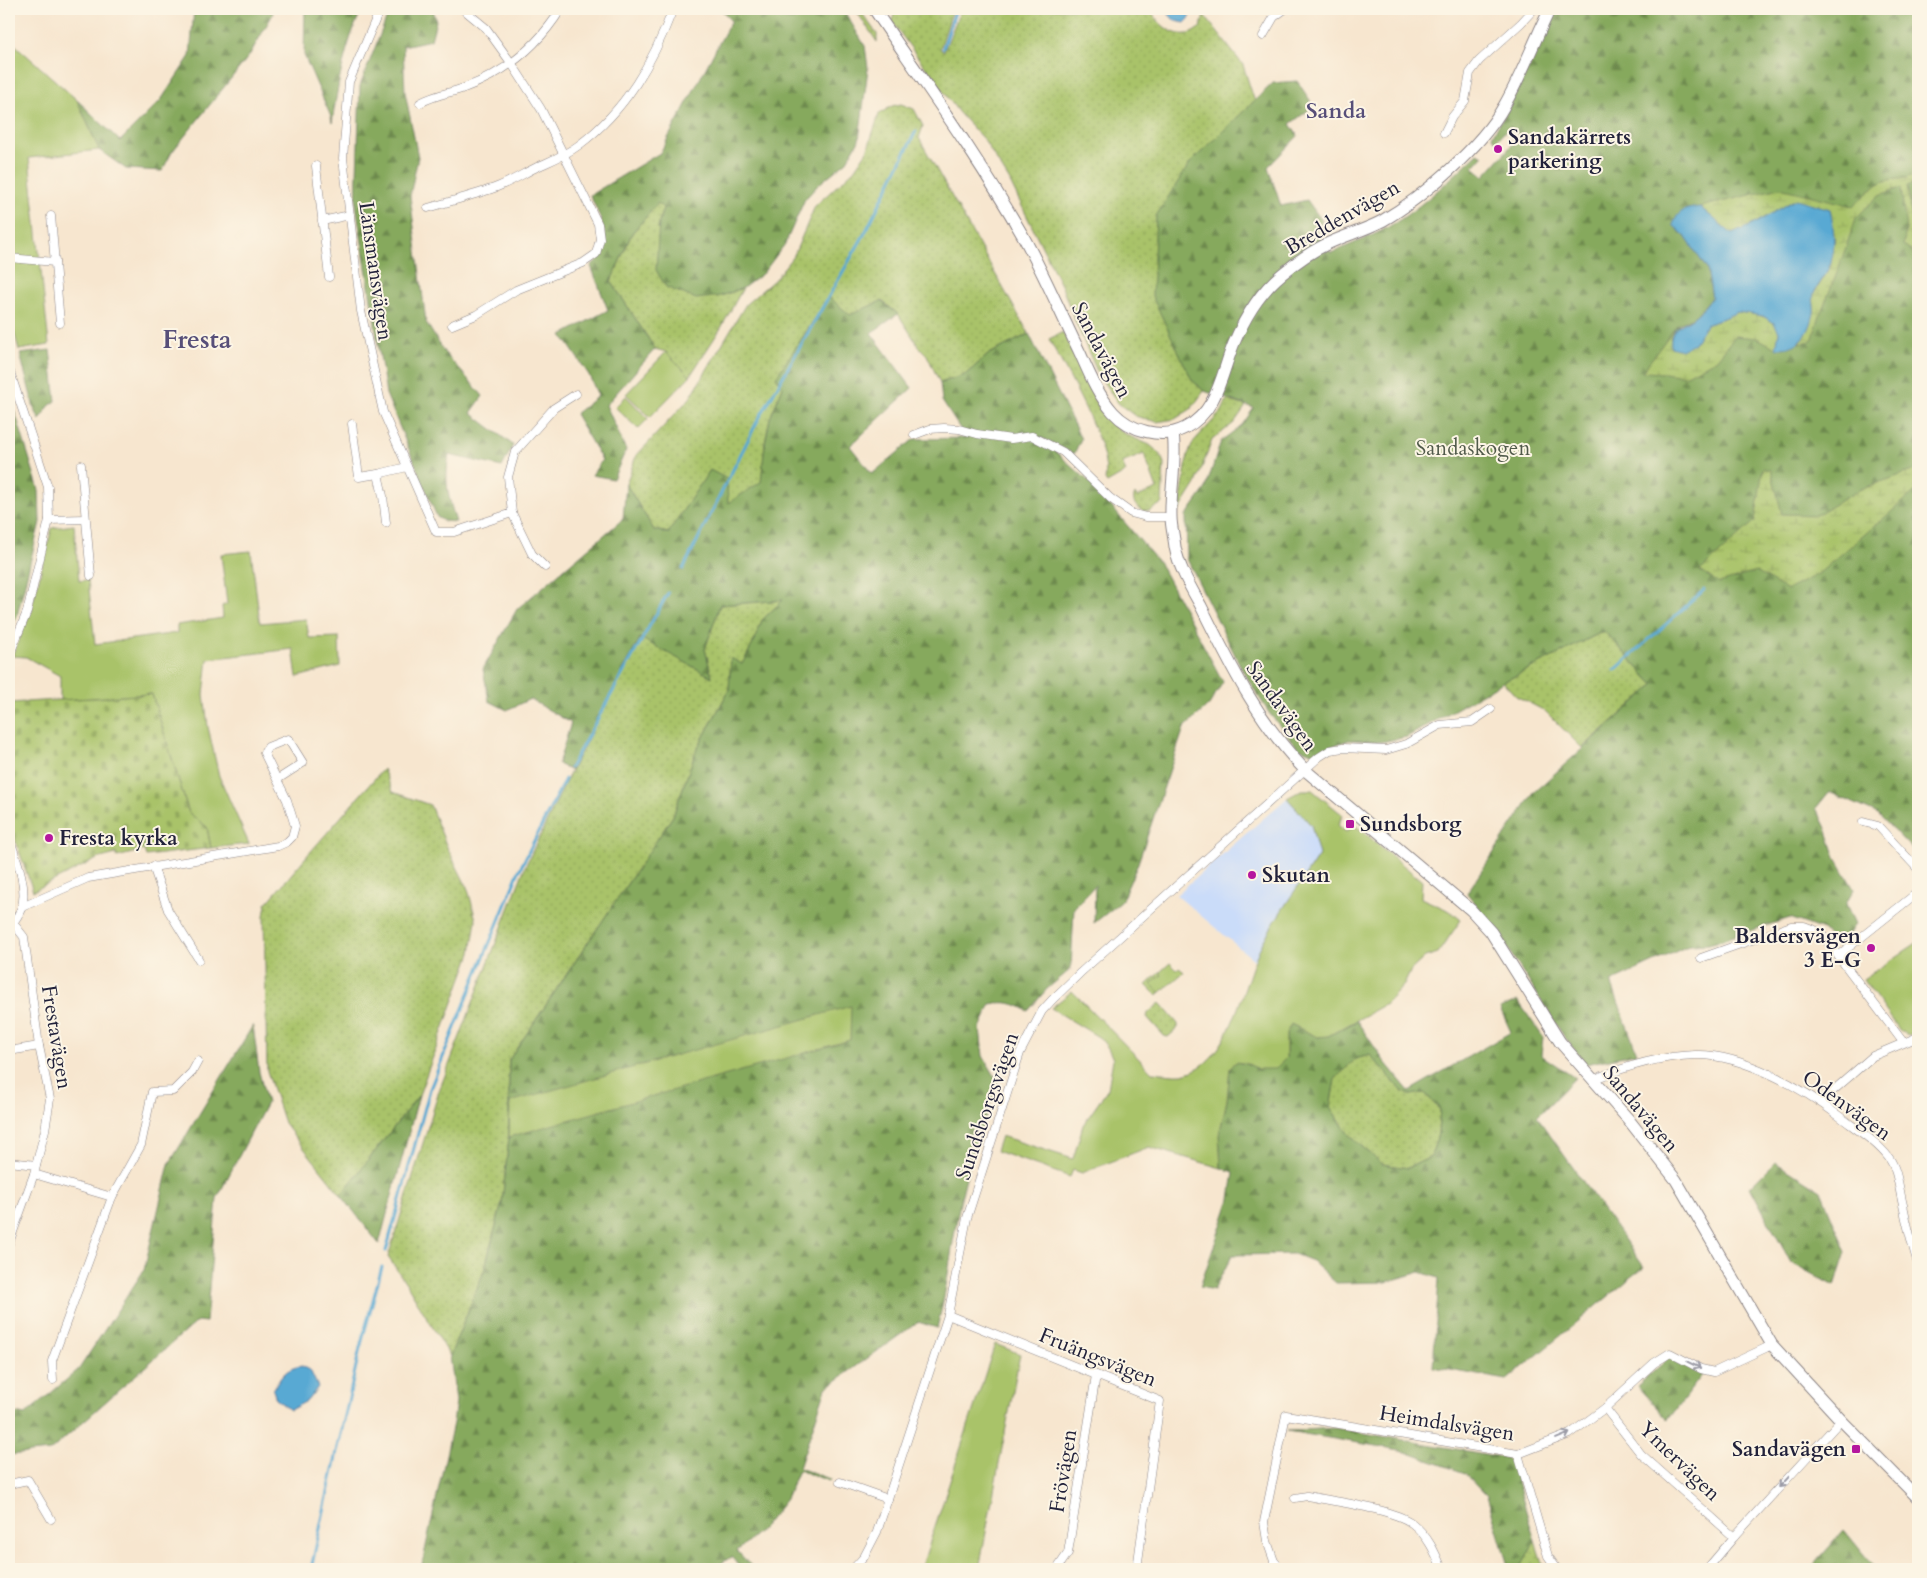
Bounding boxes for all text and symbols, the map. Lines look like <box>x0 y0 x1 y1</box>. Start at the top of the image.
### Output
district label: Sanda <box>1306 96 1366 126</box>
place label: Sandakärrets parkering <box>1508 123 1631 176</box>
marker: Sandakärrets parkering <box>1492 143 1504 155</box>
street label: Breddenvägen <box>1279 173 1405 262</box>
street label: Länsmansvägen <box>351 200 400 342</box>
street label: Sandavägen <box>1064 297 1139 403</box>
district label: Fresta <box>162 322 232 357</box>
park label: Sandaskogen <box>1416 434 1530 463</box>
street label: Sandavägen <box>1239 655 1324 757</box>
place label: Sundsborg <box>1360 810 1462 839</box>
marker: Sundsborg <box>1344 818 1356 830</box>
place label: Fresta kyrka <box>59 824 178 853</box>
marker: Fresta kyrka <box>43 832 55 844</box>
place label: Skutan <box>1262 861 1330 890</box>
marker: Skutan <box>1246 869 1258 881</box>
place label: Baldersvägen 3 E-G <box>1734 922 1861 975</box>
marker: Baldersvägen 3 E-G <box>1865 942 1877 954</box>
street label: Frestavägen <box>34 983 79 1091</box>
street label: Sundsborgsvägen <box>949 1028 1026 1184</box>
street label: Sandavägen <box>1596 1060 1685 1159</box>
street label: Odenvägen <box>1796 1063 1897 1148</box>
street label: Fruängsvägen <box>1035 1321 1161 1394</box>
one-way arrow <box>1686 1361 1701 1370</box>
street label: Heimdalsvägen <box>1377 1398 1517 1449</box>
street label: Ymervägen <box>1632 1415 1727 1508</box>
street label: Frövägen <box>1043 1427 1084 1515</box>
one-way arrow <box>1555 1431 1570 1440</box>
place label: Sandavägen <box>1732 1435 1846 1464</box>
marker: Sandavägen <box>1850 1443 1862 1455</box>
one-way arrow <box>1778 1475 1790 1488</box>

